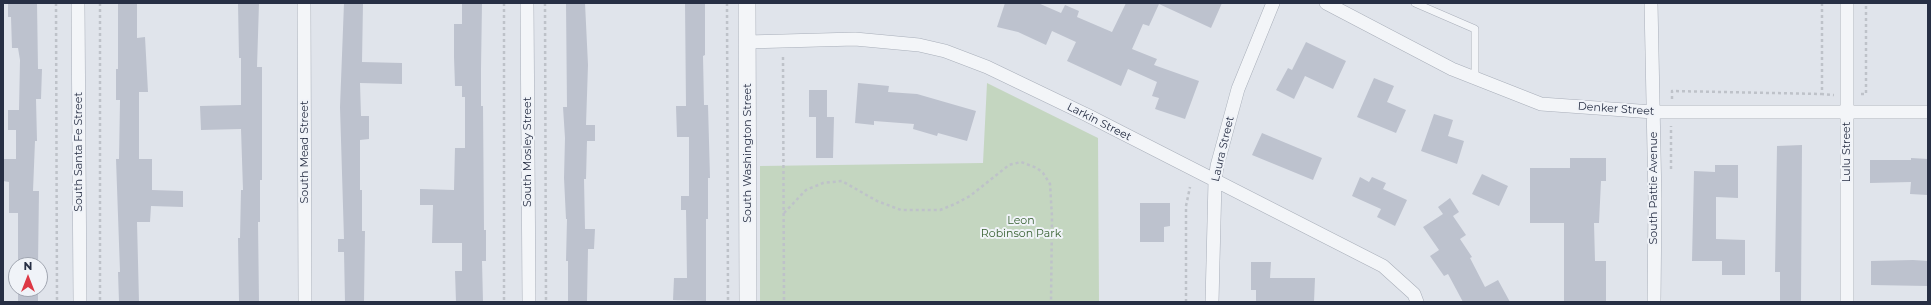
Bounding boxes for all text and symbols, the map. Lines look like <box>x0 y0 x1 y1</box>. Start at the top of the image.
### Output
street label: South Washington Street <box>741 83 755 223</box>
street label: South Santa Fe Street <box>72 92 86 212</box>
street label: South Mosley Street <box>521 97 535 207</box>
street label: Larkin Street <box>1065 100 1133 144</box>
street label: Denker Street <box>1577 100 1655 118</box>
street label: South Mead Street <box>298 101 312 203</box>
street label: Laura Street <box>1209 115 1237 183</box>
street label: Lulu Street <box>1840 122 1854 182</box>
street label: South Pattie Avenue <box>1647 132 1661 244</box>
park label: Leon Robinson Park <box>981 214 1061 240</box>
north arrow <box>8 257 48 297</box>
text: N <box>24 259 32 273</box>

